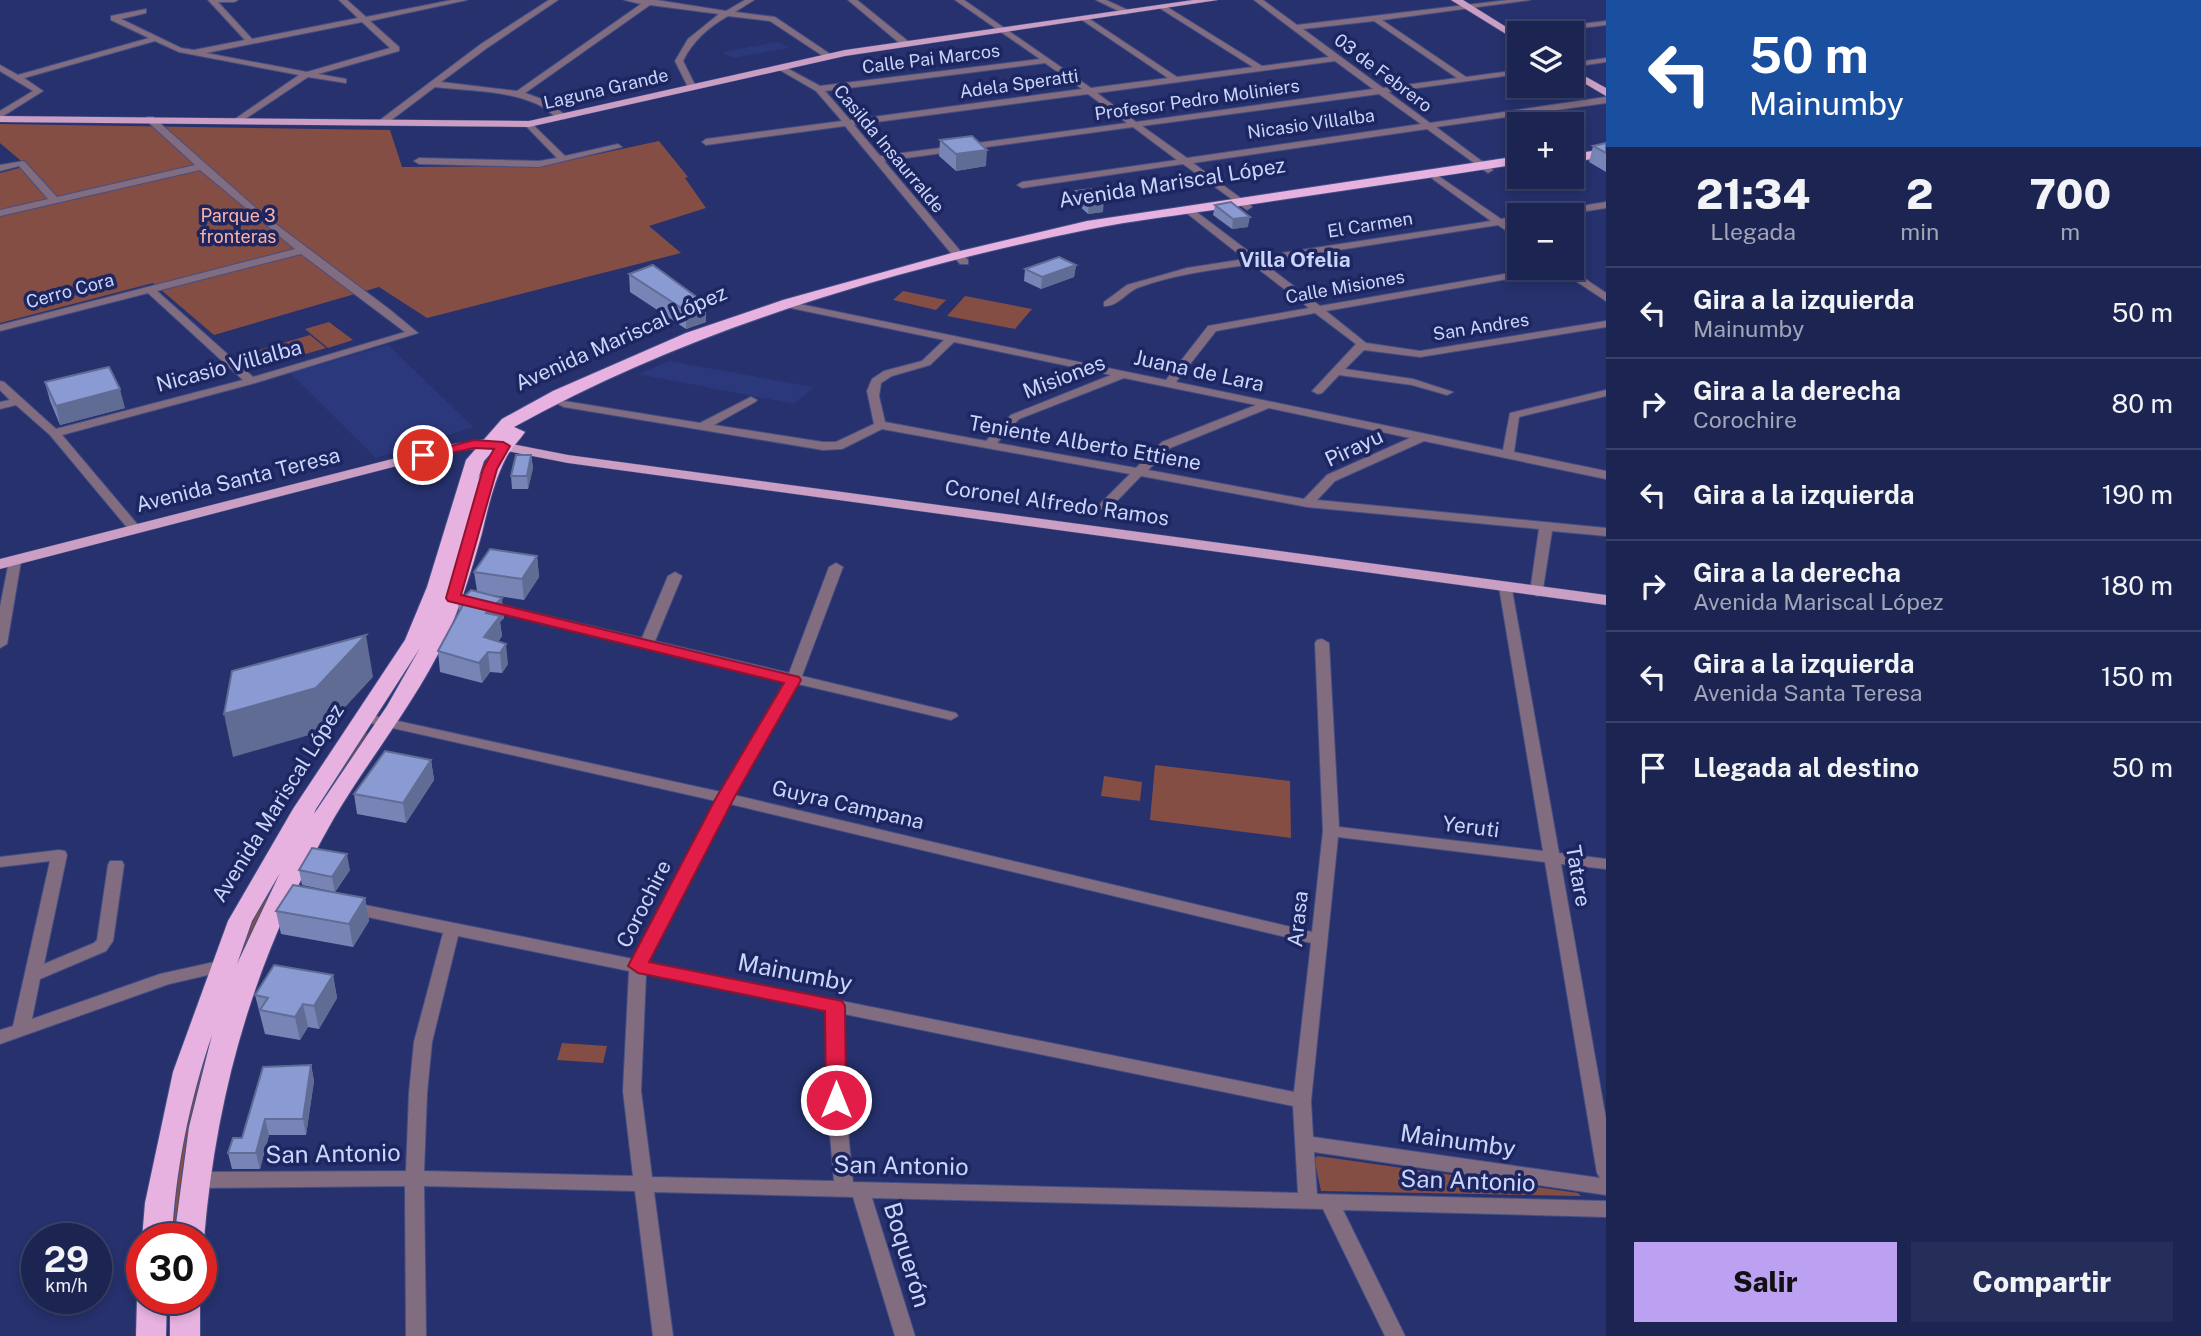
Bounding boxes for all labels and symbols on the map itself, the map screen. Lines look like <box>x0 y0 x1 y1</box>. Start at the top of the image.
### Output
street label: 03 de Febrero <box>1330 29 1436 116</box>
street label: Calle Pai Marcos <box>861 40 1001 77</box>
street label: Laguna Grande <box>541 64 670 113</box>
street label: Adela Speratti <box>958 65 1080 102</box>
street label: Profesor Pedro Moliniers <box>1093 75 1301 124</box>
street label: Casilda Insaurralde <box>830 80 949 217</box>
street label: Nicasio Villalba <box>1246 104 1376 143</box>
street label: Avenida Mariscal López <box>1057 152 1287 213</box>
park label: Parque 3 fronteras <box>200 205 276 247</box>
street label: El Carmen <box>1326 207 1414 242</box>
district label: Villa Ofelia <box>1239 247 1351 272</box>
street label: Calle Misiones <box>1284 266 1406 307</box>
street label: Cerro Cora <box>24 269 116 312</box>
street label: Avenida Mariscal López <box>511 280 730 396</box>
street label: San Andres <box>1431 309 1530 344</box>
street label: Nicasio Villalba <box>153 334 304 397</box>
street label: Juana de Lara <box>1132 344 1267 397</box>
street label: Misiones <box>1019 349 1108 404</box>
street label: Teniente Alberto Ettiene <box>967 410 1203 475</box>
street label: Pirayu <box>1321 423 1387 472</box>
pin <box>393 425 453 485</box>
street label: Avenida Santa Teresa <box>133 442 343 517</box>
street label: Coronel Alfredo Ramos <box>943 474 1171 531</box>
street label: Avenida Mariscal López <box>206 699 349 906</box>
street label: Guyra Campana <box>770 775 927 834</box>
street label: Yeruti <box>1441 811 1501 842</box>
street label: Tatare <box>1561 843 1596 909</box>
street label: Corochire <box>611 856 676 952</box>
street label: Arasa <box>1282 890 1313 948</box>
street label: Mainumby <box>735 947 855 997</box>
position arrow <box>799 1063 873 1137</box>
street label: Mainumby <box>1399 1118 1518 1162</box>
street label: San Antonio <box>265 1138 401 1168</box>
street label: San Antonio <box>833 1150 969 1180</box>
street label: San Antonio <box>1400 1164 1536 1196</box>
street label: Boquerón <box>879 1199 937 1311</box>
speed limit sign: 30 <box>126 1223 217 1314</box>

